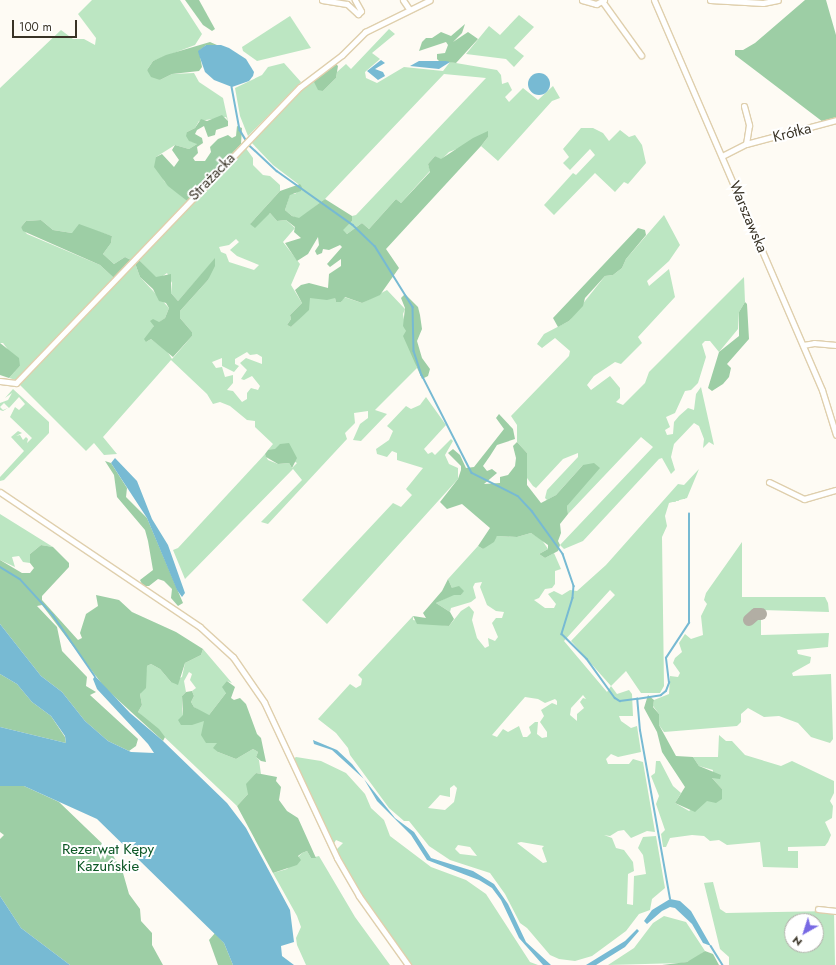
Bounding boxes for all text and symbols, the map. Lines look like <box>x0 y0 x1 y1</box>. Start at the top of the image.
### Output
scale bar <box>14 12 79 38</box>
text: 100 m <box>19 18 52 36</box>
street label: Krótka <box>771 120 813 146</box>
street label: Strażacka <box>185 149 239 205</box>
street label: Warszawska <box>725 179 771 255</box>
park label: Rezerwat Kępy Kazuńskie <box>62 840 154 875</box>
north arrow <box>784 913 824 953</box>
text: N <box>789 933 806 951</box>

